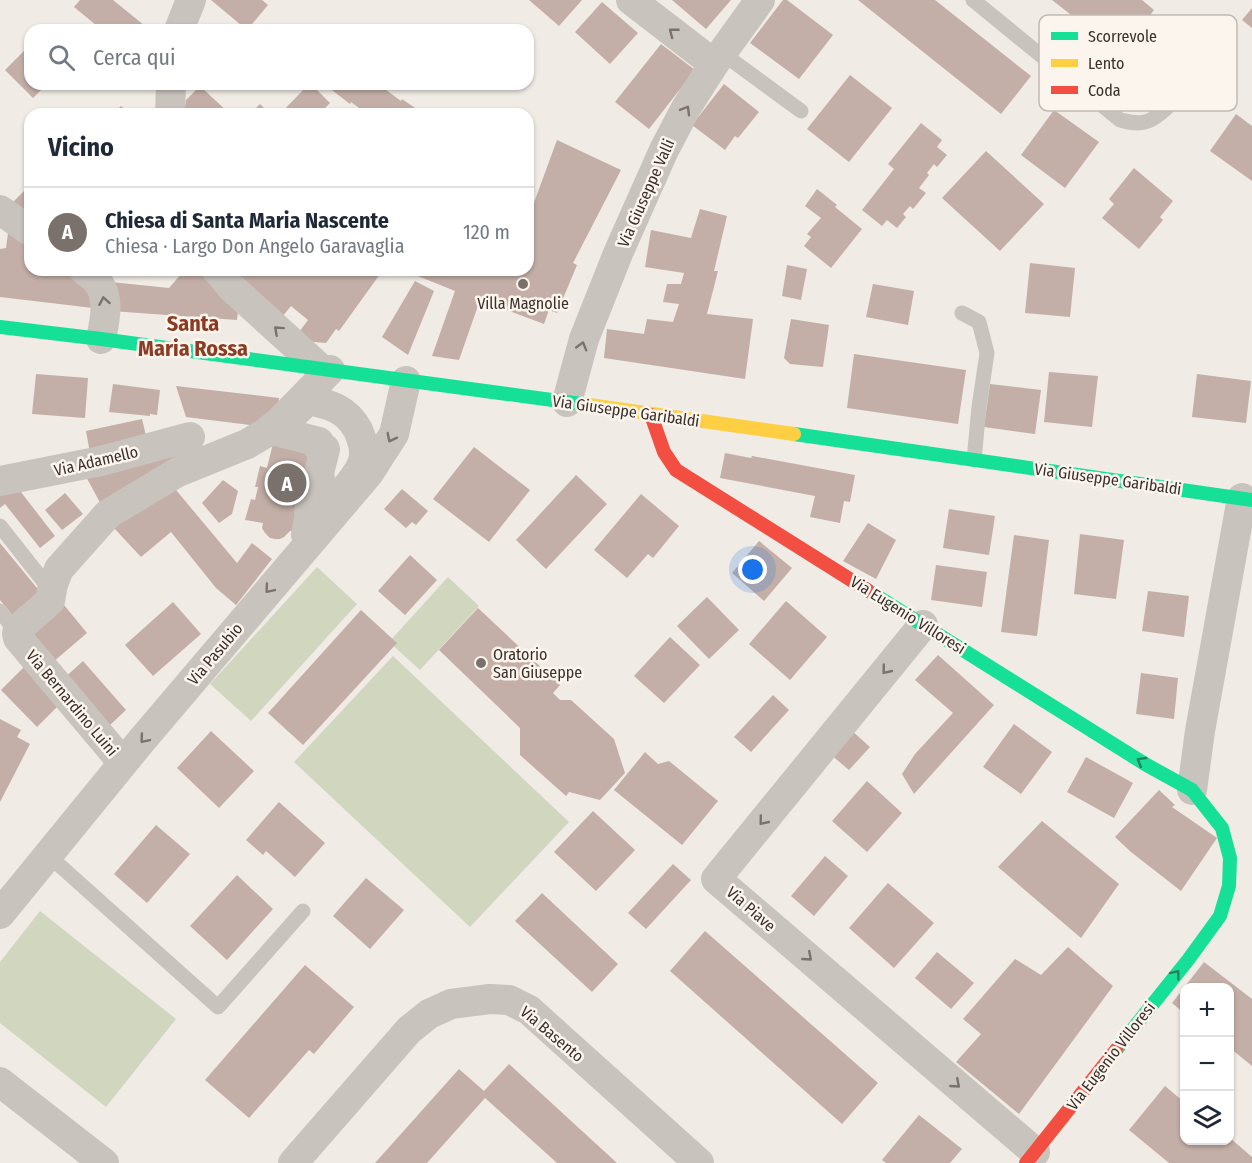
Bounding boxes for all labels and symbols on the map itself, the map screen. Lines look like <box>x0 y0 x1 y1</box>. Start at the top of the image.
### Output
legend <box>1039 15 1237 111</box>
text: Scorrevole <box>1088 27 1157 46</box>
one-way arrow <box>668 28 679 39</box>
text: Lento <box>1088 54 1124 73</box>
text: Coda <box>1088 81 1121 100</box>
one-way arrow <box>678 106 690 116</box>
street label: Via Giuseppe Valli <box>614 136 678 250</box>
marker: Villa Magnolie <box>516 277 530 291</box>
place label: Villa Magnolie <box>477 294 569 313</box>
one-way arrow <box>98 296 111 306</box>
district label: Santa Maria Rossa <box>138 310 248 362</box>
one-way arrow <box>274 326 285 337</box>
one-way arrow <box>575 341 587 352</box>
street label: Via Giuseppe Garibaldi <box>551 391 701 431</box>
one-way arrow <box>387 431 398 442</box>
street label: Via Adamello <box>52 442 140 480</box>
street label: Via Giuseppe Garibaldi <box>1033 459 1183 499</box>
pin: A <box>268 460 306 506</box>
your location <box>738 555 767 584</box>
street label: Via Eugenio Villoresi <box>847 572 969 658</box>
one-way arrow <box>266 582 277 593</box>
street label: Via Pasubio <box>184 619 246 689</box>
place label: Oratorio San Giuseppe <box>493 645 582 682</box>
street label: Via Bernardino Luini <box>22 646 122 760</box>
marker: Oratorio San Giuseppe <box>474 656 488 670</box>
one-way arrow <box>883 663 894 674</box>
one-way arrow <box>140 732 151 743</box>
one-way arrow <box>1137 757 1147 769</box>
one-way arrow <box>760 815 771 826</box>
street label: Via Piave <box>723 883 779 935</box>
one-way arrow <box>801 950 812 961</box>
one-way arrow <box>1169 970 1180 981</box>
street label: Via Eugenio Villoresi <box>1063 998 1159 1114</box>
street label: Via Basento <box>516 1002 588 1066</box>
one-way arrow <box>949 1077 960 1088</box>

